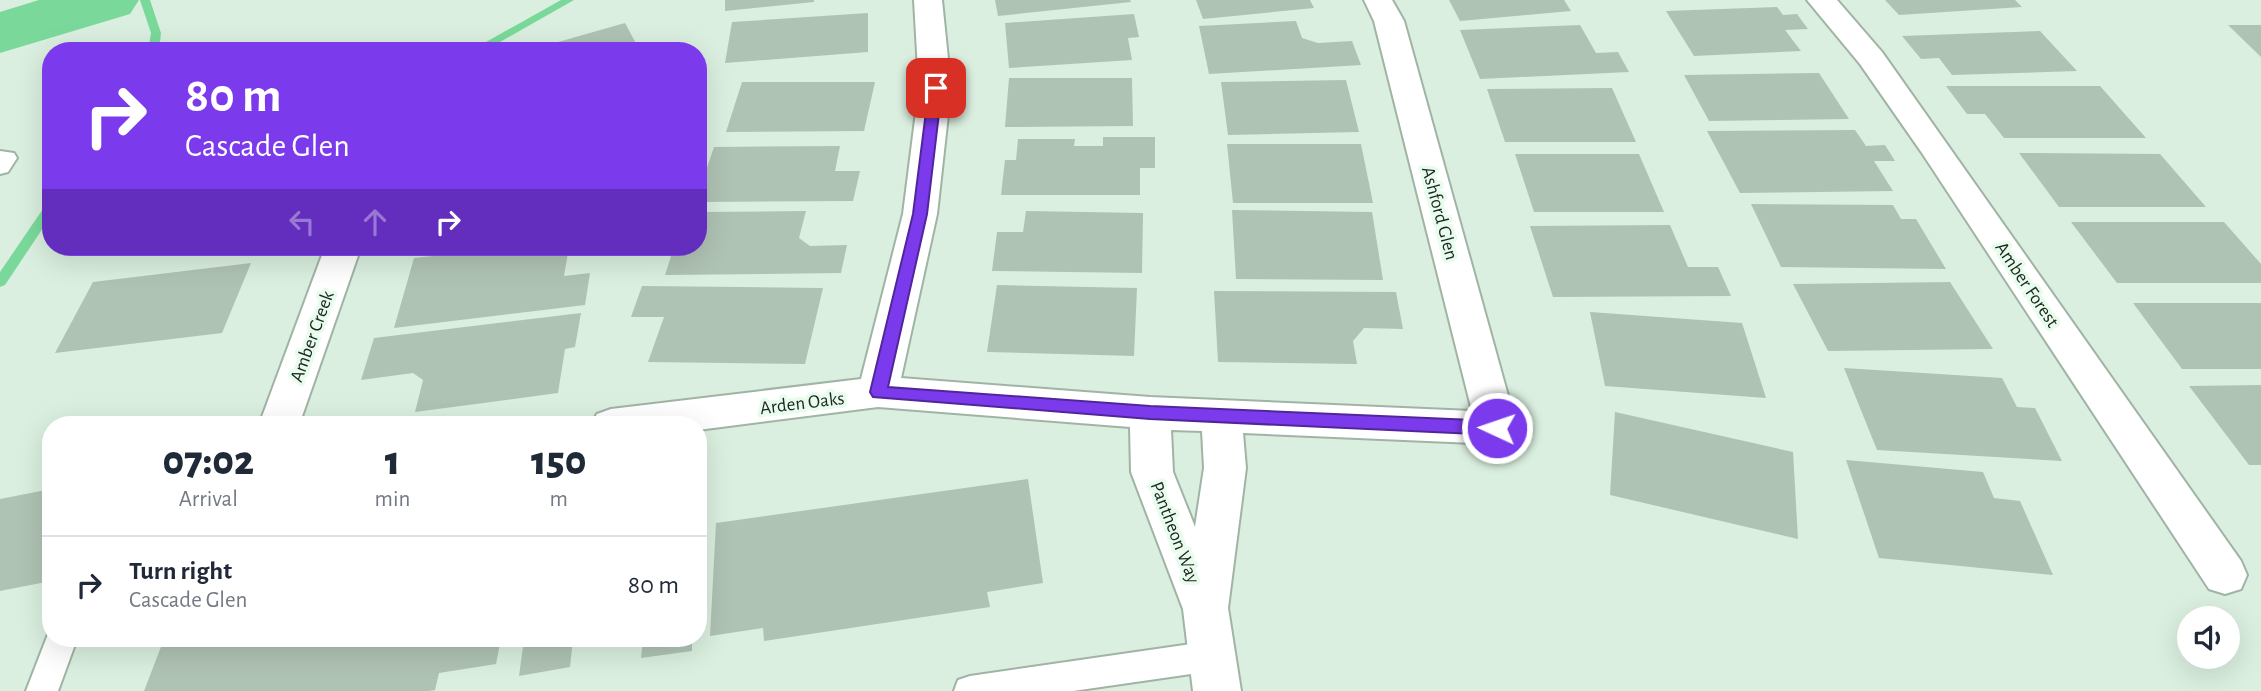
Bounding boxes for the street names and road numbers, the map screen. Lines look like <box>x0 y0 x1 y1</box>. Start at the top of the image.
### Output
street label: Ashford Glen <box>1418 165 1461 262</box>
street label: Amber Forest <box>1991 239 2062 331</box>
street label: Amber Creek <box>287 288 338 385</box>
street label: Arden Oaks <box>759 389 846 418</box>
street label: Pantheon Way <box>1147 479 1203 586</box>

